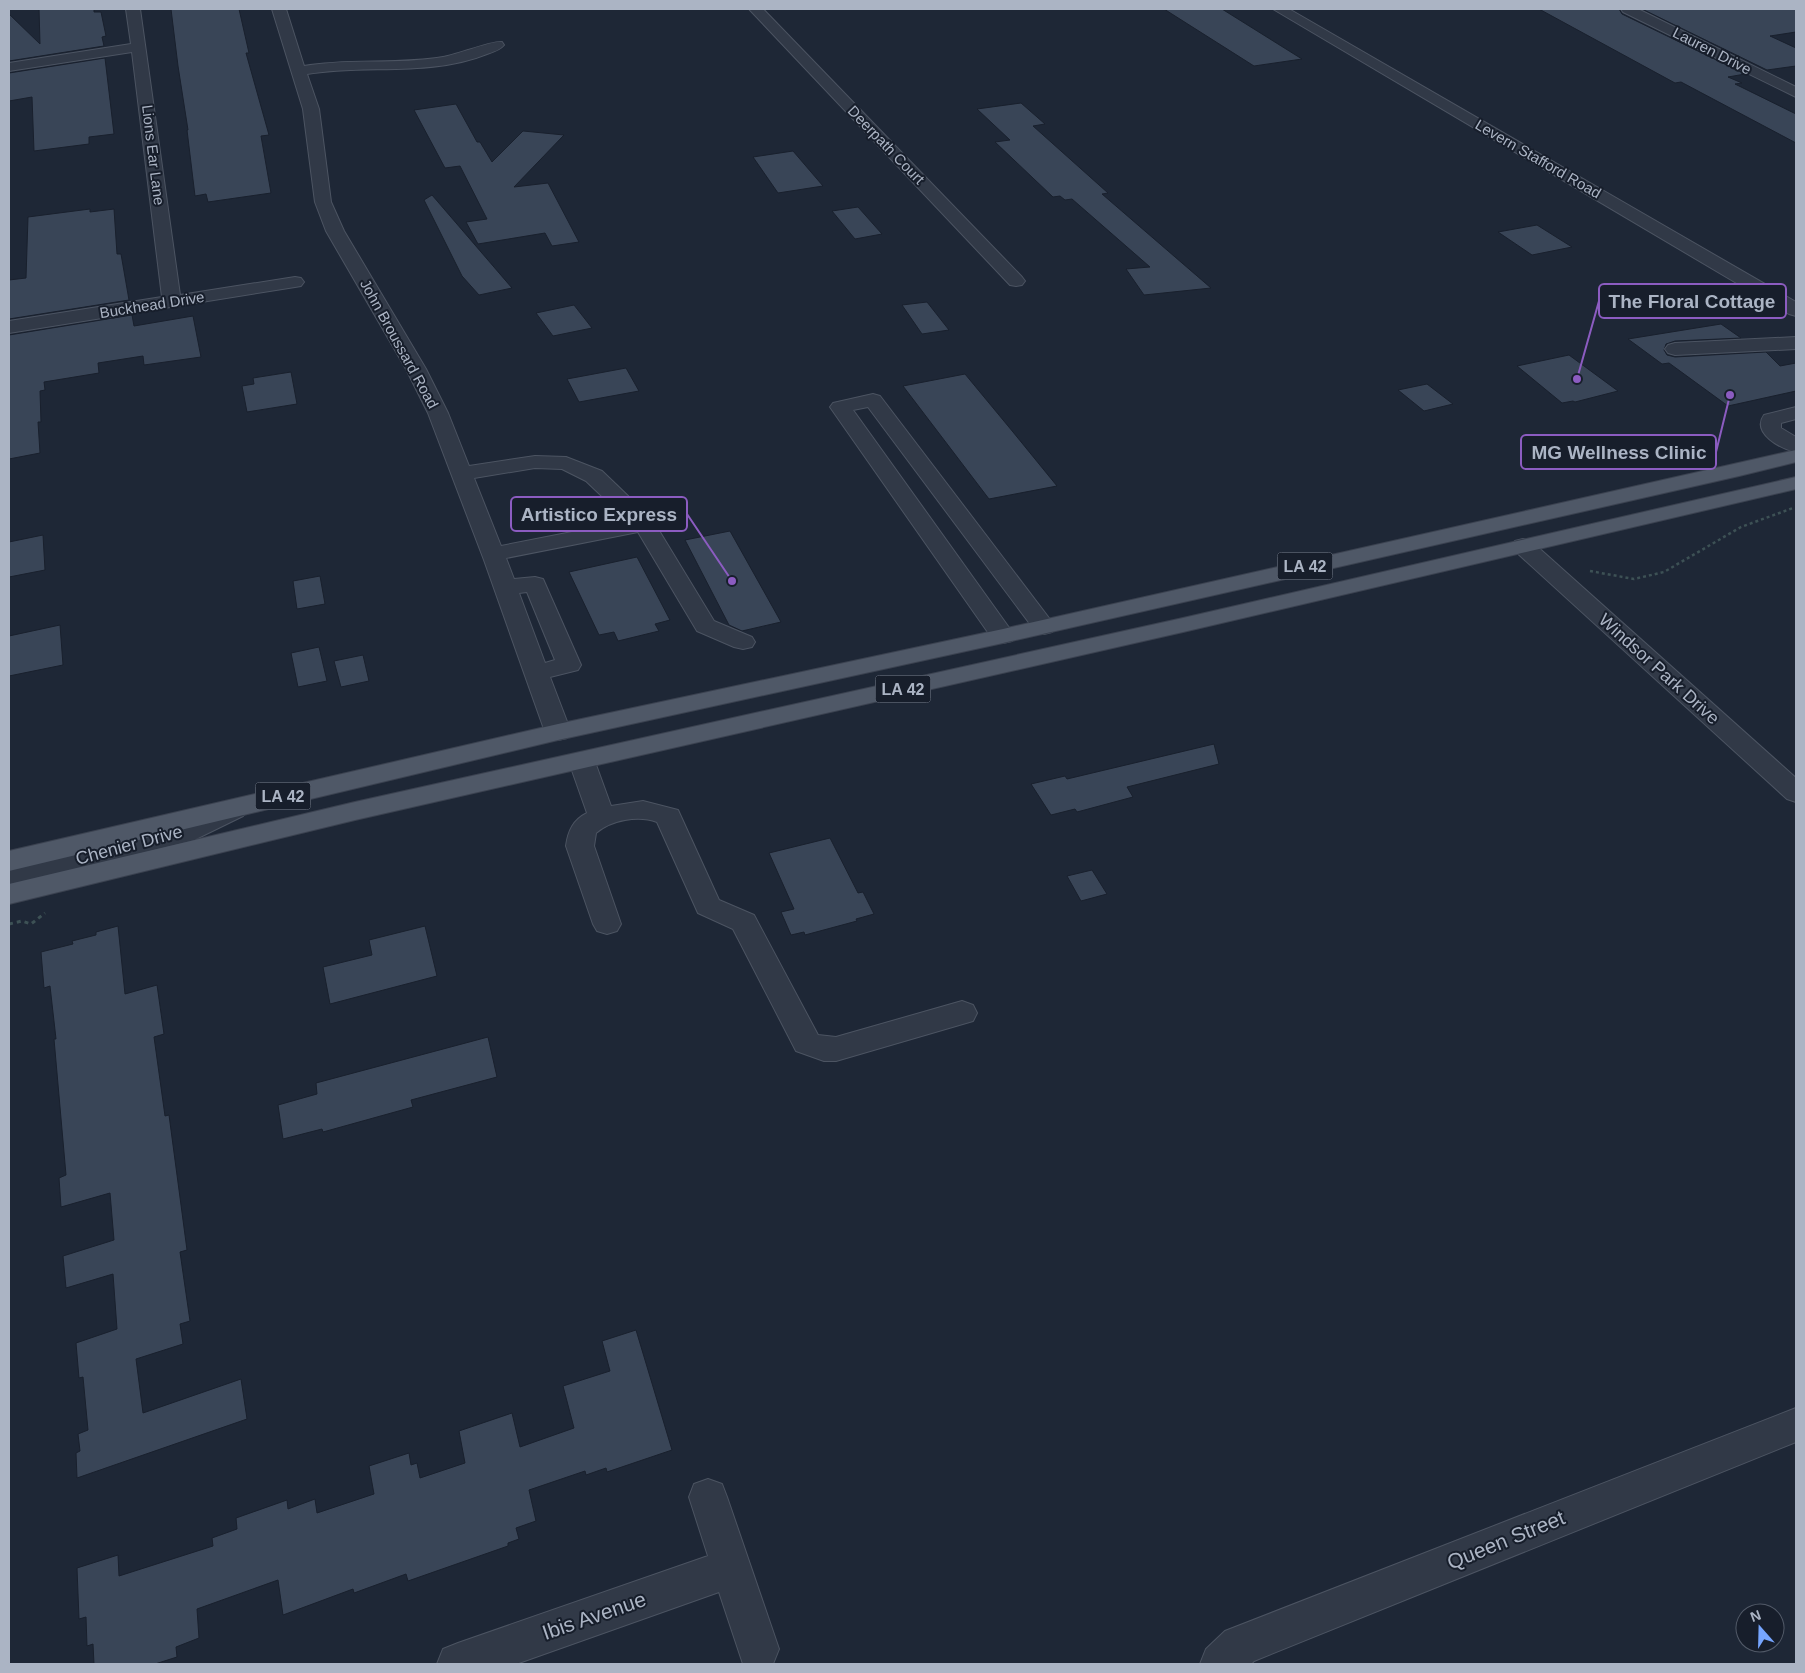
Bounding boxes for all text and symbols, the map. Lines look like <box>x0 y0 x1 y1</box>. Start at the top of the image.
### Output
street label: Lauren Drive <box>1670 23 1754 78</box>
street label: Deerpath Court <box>845 102 929 188</box>
street label: Lions Ear Lane <box>139 104 168 206</box>
street label: Levern Stafford Road <box>1472 116 1604 202</box>
street label: John Broussard Road <box>357 276 442 411</box>
callout: The Floral Cottage <box>1599 284 1786 318</box>
street label: Buckhead Drive <box>98 288 206 321</box>
text: The Floral Cottage <box>1609 291 1775 312</box>
callout: MG Wellness Clinic <box>1521 435 1716 469</box>
text: MG Wellness Clinic <box>1532 442 1707 463</box>
callout: Artistico Express <box>511 497 687 531</box>
text: Artistico Express <box>521 504 677 525</box>
road number: LA 42 <box>1278 552 1332 580</box>
street label: Windsor Park Drive <box>1595 610 1723 728</box>
road number: LA 42 <box>876 676 930 702</box>
road number: LA 42 <box>256 782 310 809</box>
street label: Chenier Drive <box>73 821 185 869</box>
street label: Queen Street <box>1444 1505 1568 1574</box>
street label: Ibis Avenue <box>539 1587 649 1644</box>
north arrow <box>1735 1603 1785 1653</box>
text: N <box>1748 1607 1763 1625</box>

